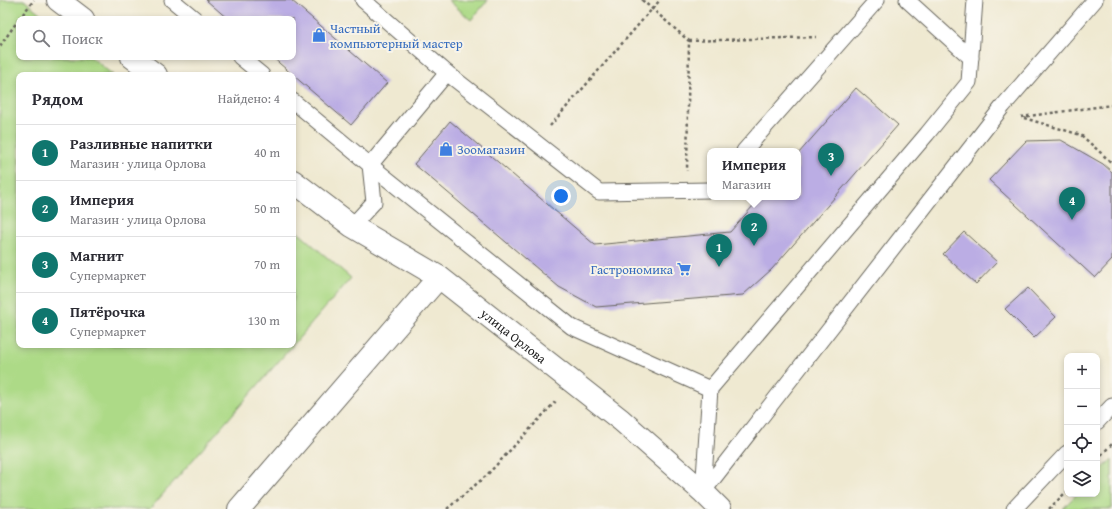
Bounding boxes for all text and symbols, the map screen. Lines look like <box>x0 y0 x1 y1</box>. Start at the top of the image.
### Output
search box <box>16 16 296 60</box>
place label: Частный компьютерный мастер <box>330 19 463 53</box>
icon: search <box>30 27 52 49</box>
shop icon: Частный компьютерный мастер <box>311 27 327 43</box>
text: Поиск <box>62 28 103 49</box>
text: Рядом <box>32 86 83 111</box>
text: Найдено: 4 <box>218 89 280 108</box>
text: Разливные напитки <box>70 133 212 154</box>
place label: Зоомагазин <box>457 140 526 159</box>
shop icon: Зоомагазин <box>438 141 454 157</box>
text: 1 <box>42 143 48 162</box>
text: 40 m <box>254 143 280 162</box>
pin: 3 <box>818 143 844 176</box>
popup <box>707 148 801 200</box>
text: Магазин · улица Орлова <box>70 154 206 173</box>
text: Империя <box>722 154 786 175</box>
text: Магазин <box>722 175 771 194</box>
your location <box>551 186 571 206</box>
pin: 4 <box>1059 187 1085 220</box>
text: Империя <box>70 189 134 210</box>
text: 2 <box>42 199 48 218</box>
text: 50 m <box>254 199 280 218</box>
text: Магазин · улица Орлова <box>70 210 206 229</box>
pin: 2 <box>741 213 767 246</box>
pin: 1 <box>706 234 732 267</box>
text: Магнит <box>70 245 124 266</box>
text: 3 <box>42 255 48 274</box>
text: 70 m <box>254 255 280 274</box>
place label: Гастрономика <box>591 260 674 279</box>
supermarket icon: Гастрономика <box>676 261 692 277</box>
text: Супермаркет <box>70 266 146 285</box>
text: Пятёрочка <box>70 301 145 322</box>
street label: улица Орлова <box>476 303 551 368</box>
text: 4 <box>42 311 48 330</box>
text: 130 m <box>248 311 280 330</box>
text: Супермаркет <box>70 322 146 341</box>
map controls <box>1064 353 1100 497</box>
button: + <box>1064 353 1100 389</box>
button: − <box>1064 389 1100 425</box>
button: locate <box>1064 425 1100 461</box>
button: layers <box>1064 461 1100 497</box>

